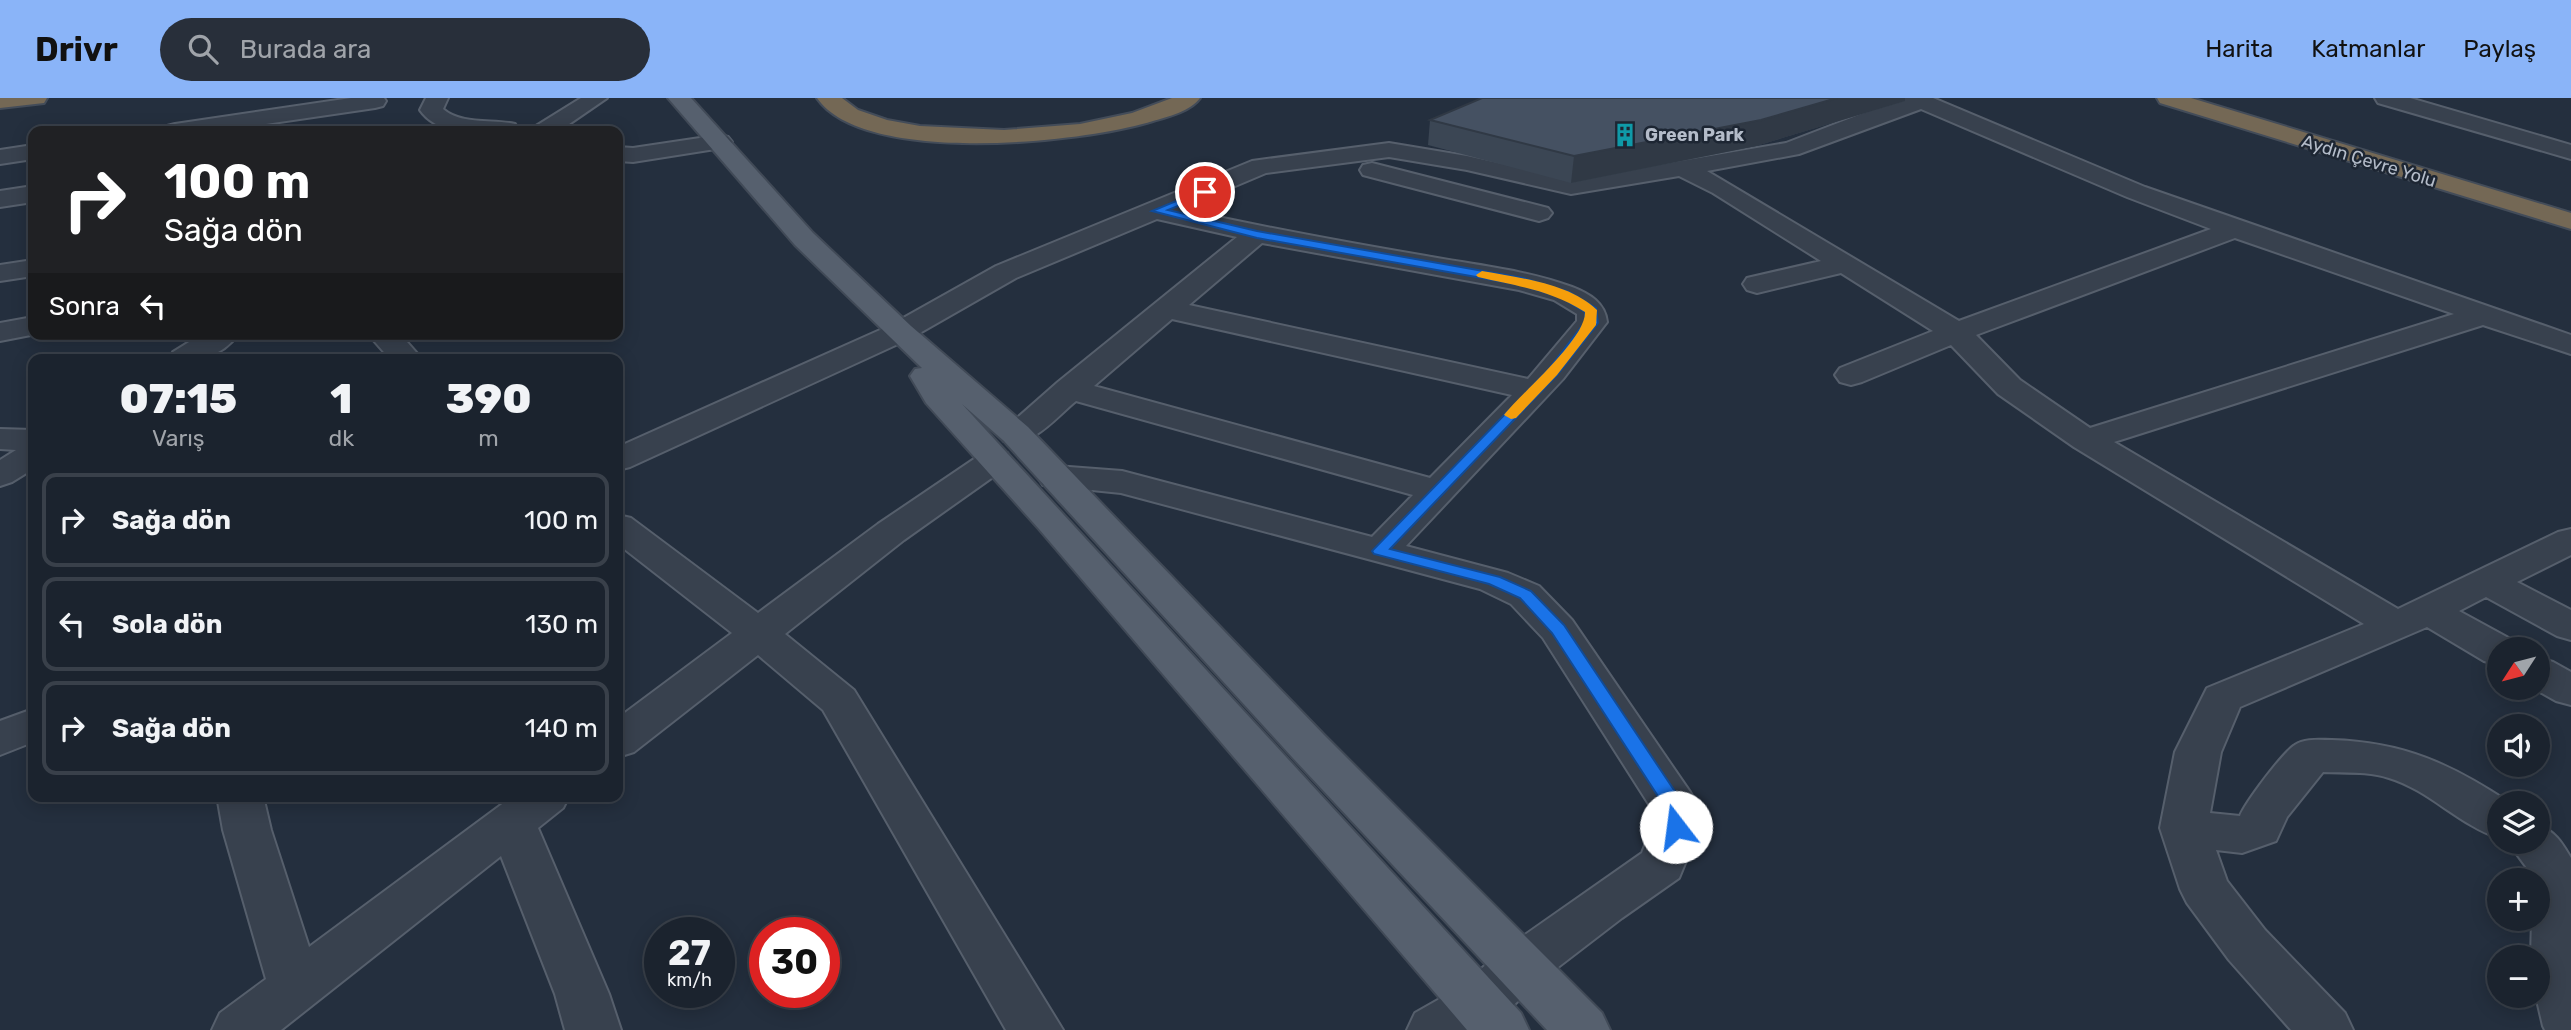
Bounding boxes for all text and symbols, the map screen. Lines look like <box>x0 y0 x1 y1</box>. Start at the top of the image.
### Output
search box <box>160 18 650 81</box>
text: Drivr <box>35 30 118 69</box>
icon: search <box>184 30 222 68</box>
text: Burada ara <box>240 34 371 65</box>
text: Harita <box>2205 35 2273 63</box>
text: Katmanlar <box>2311 35 2425 63</box>
text: Paylaş <box>2463 35 2536 63</box>
building icon: Green Park <box>1611 121 1639 149</box>
place label: Green Park <box>1645 124 1745 146</box>
street label: Aydın Çevre Yolu <box>2299 130 2439 192</box>
text: 100 m <box>164 152 310 210</box>
icon: right <box>49 154 140 245</box>
pin <box>1175 162 1235 222</box>
icon: arrive <box>1186 173 1224 211</box>
text: Sağa dön <box>164 211 303 249</box>
icon: left <box>134 287 172 325</box>
text: Sonra <box>49 291 120 322</box>
text: 07:15 <box>119 374 237 424</box>
text: 1 <box>330 374 352 424</box>
text: 390 <box>446 374 532 424</box>
text: Varış <box>152 424 205 452</box>
text: dk <box>329 424 354 452</box>
text: m <box>478 424 499 452</box>
icon: right <box>53 501 91 539</box>
text: Sağa dön <box>112 505 231 536</box>
text: 100 m <box>524 505 598 536</box>
icon: left <box>53 605 91 643</box>
text: Sola dön <box>112 609 222 640</box>
text: 130 m <box>525 609 598 640</box>
north arrow <box>2487 637 2550 700</box>
map controls <box>2487 637 2550 1008</box>
icon: right <box>53 709 91 747</box>
text: Sağa dön <box>112 713 231 744</box>
text: 140 m <box>525 713 598 744</box>
button: sound <box>2487 714 2550 777</box>
position arrow <box>1639 790 1713 864</box>
button: layers <box>2487 791 2550 854</box>
button: + <box>2487 868 2550 931</box>
speed limit sign: 30 <box>749 917 840 1008</box>
text: 27 <box>668 932 711 974</box>
button: − <box>2487 945 2550 1008</box>
text: km/h <box>667 969 712 991</box>

